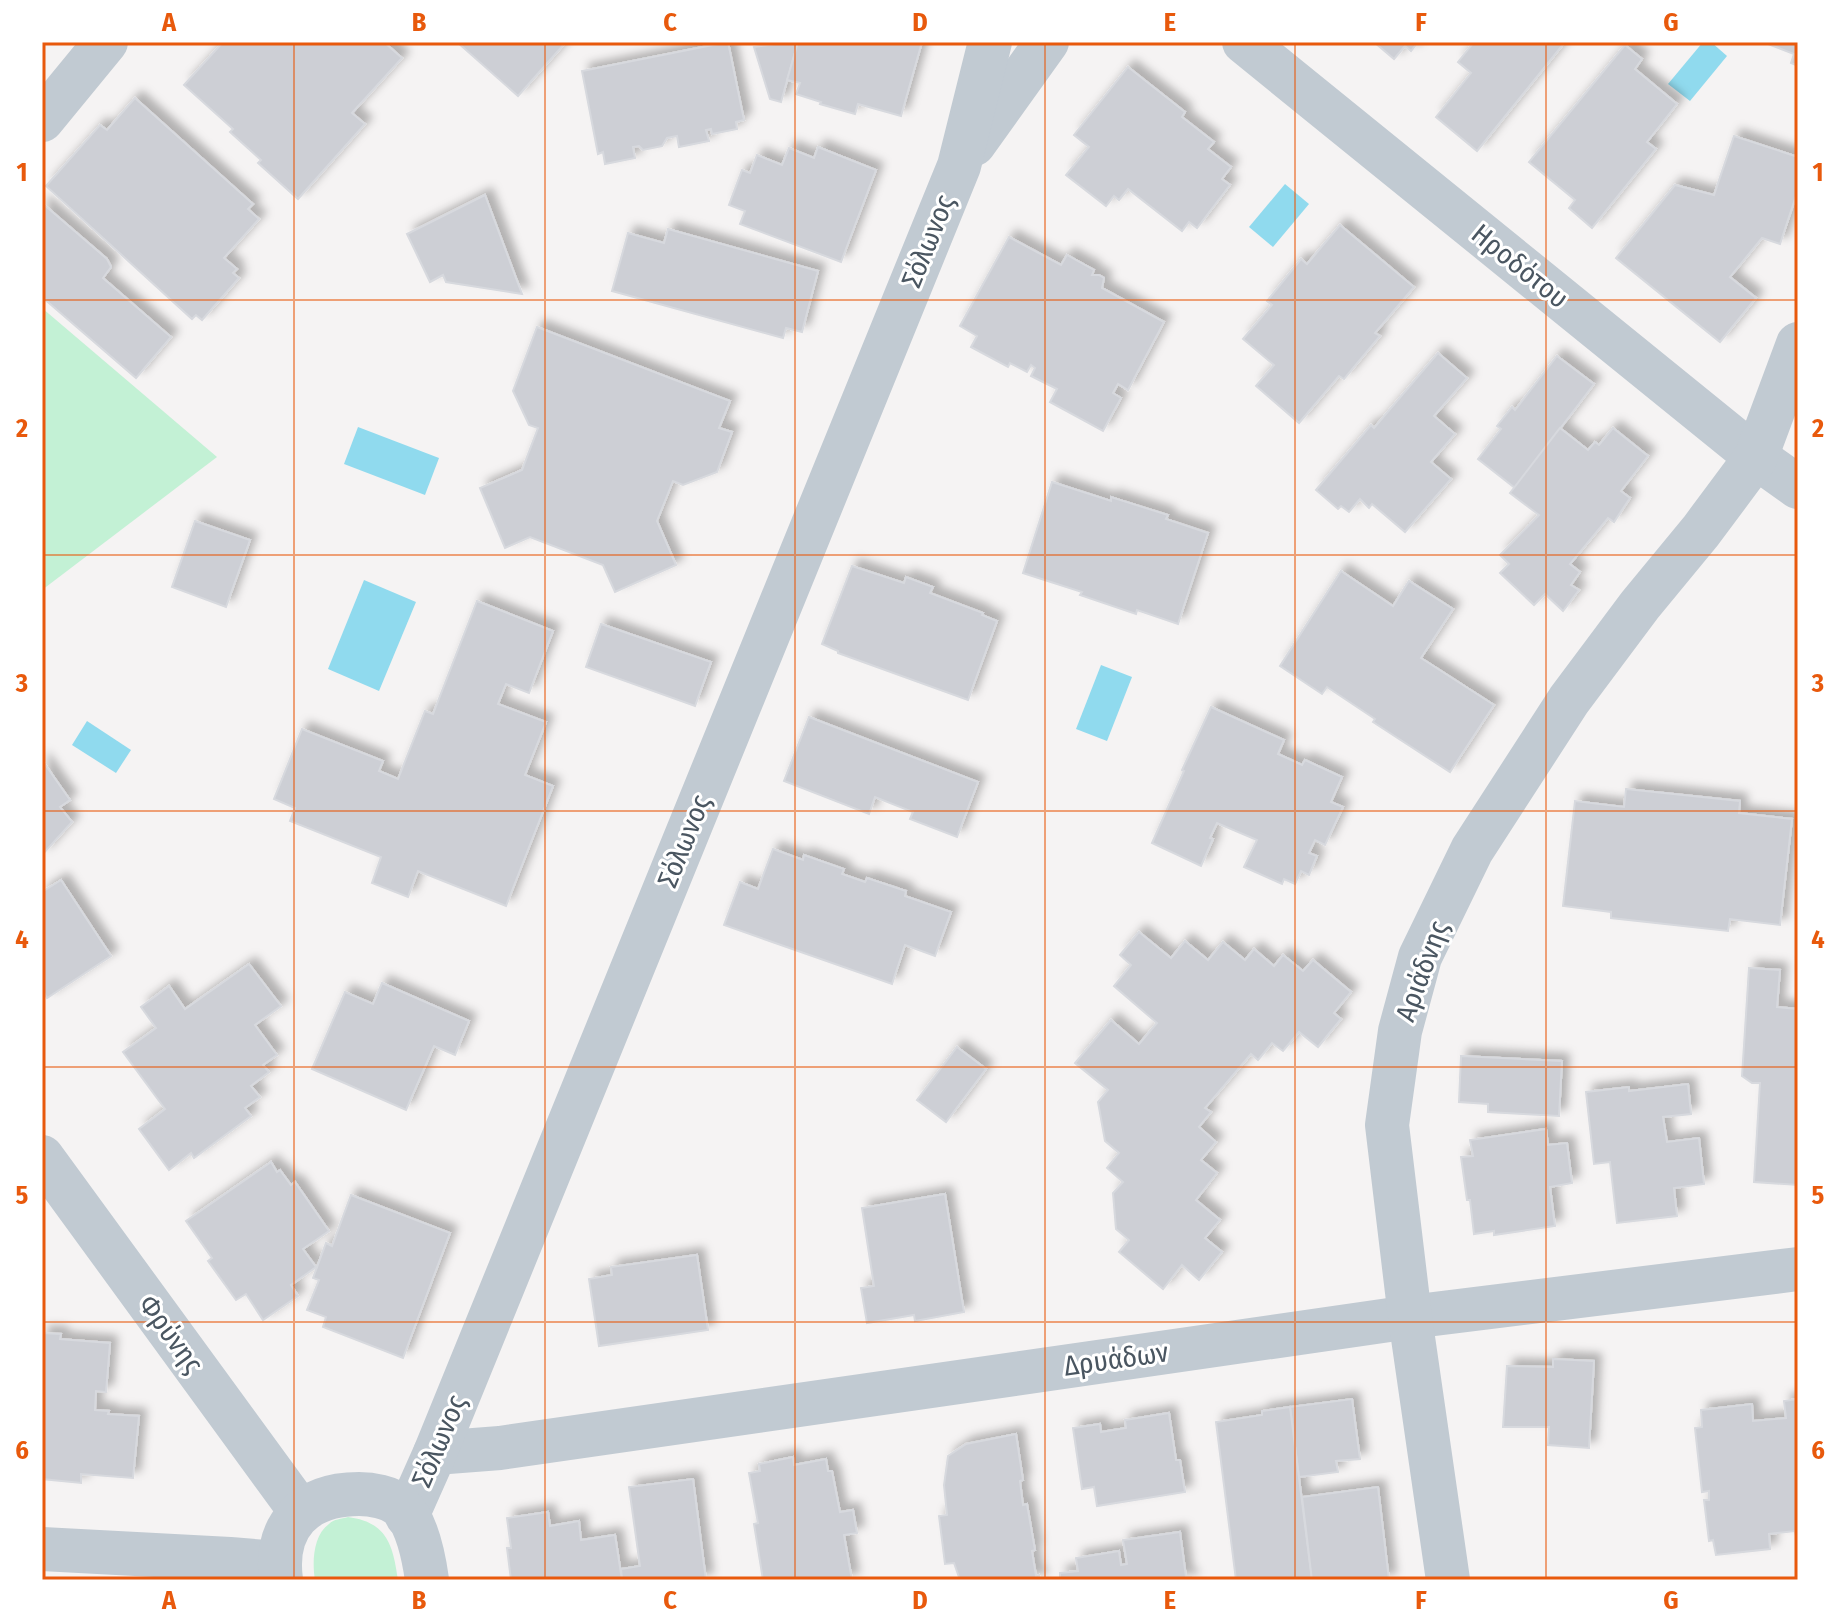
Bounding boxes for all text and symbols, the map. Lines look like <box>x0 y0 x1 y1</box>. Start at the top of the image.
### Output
text: A <box>161 7 177 38</box>
text: B <box>412 7 427 38</box>
text: C <box>663 7 677 38</box>
text: D <box>912 7 928 38</box>
text: E <box>1164 7 1176 38</box>
text: F <box>1415 7 1427 38</box>
text: G <box>1663 7 1679 38</box>
text: 1 <box>17 157 28 188</box>
text: 1 <box>1813 157 1824 188</box>
street label: Σόλωνος <box>895 190 961 292</box>
street label: Ηροδότου <box>1465 217 1575 315</box>
text: 2 <box>15 413 28 444</box>
text: 2 <box>1811 413 1824 444</box>
text: 3 <box>15 668 28 699</box>
text: 3 <box>1811 668 1824 699</box>
street label: Σόλωνος <box>651 790 717 892</box>
street label: Αριάδνης <box>1389 916 1455 1026</box>
text: 4 <box>15 924 29 955</box>
text: 4 <box>1811 924 1825 955</box>
text: 5 <box>16 1180 29 1211</box>
text: 5 <box>1812 1180 1825 1211</box>
street label: Φρύνης <box>132 1289 210 1380</box>
street label: Δρυάδων <box>1062 1335 1170 1383</box>
street label: Σόλωνος <box>405 1390 473 1492</box>
text: 6 <box>15 1435 29 1466</box>
text: 6 <box>1811 1435 1825 1466</box>
text: A <box>161 1585 177 1616</box>
text: B <box>412 1585 427 1616</box>
text: C <box>663 1585 677 1616</box>
text: D <box>912 1585 928 1616</box>
text: E <box>1164 1585 1176 1616</box>
text: F <box>1415 1585 1427 1616</box>
text: G <box>1663 1585 1679 1616</box>

